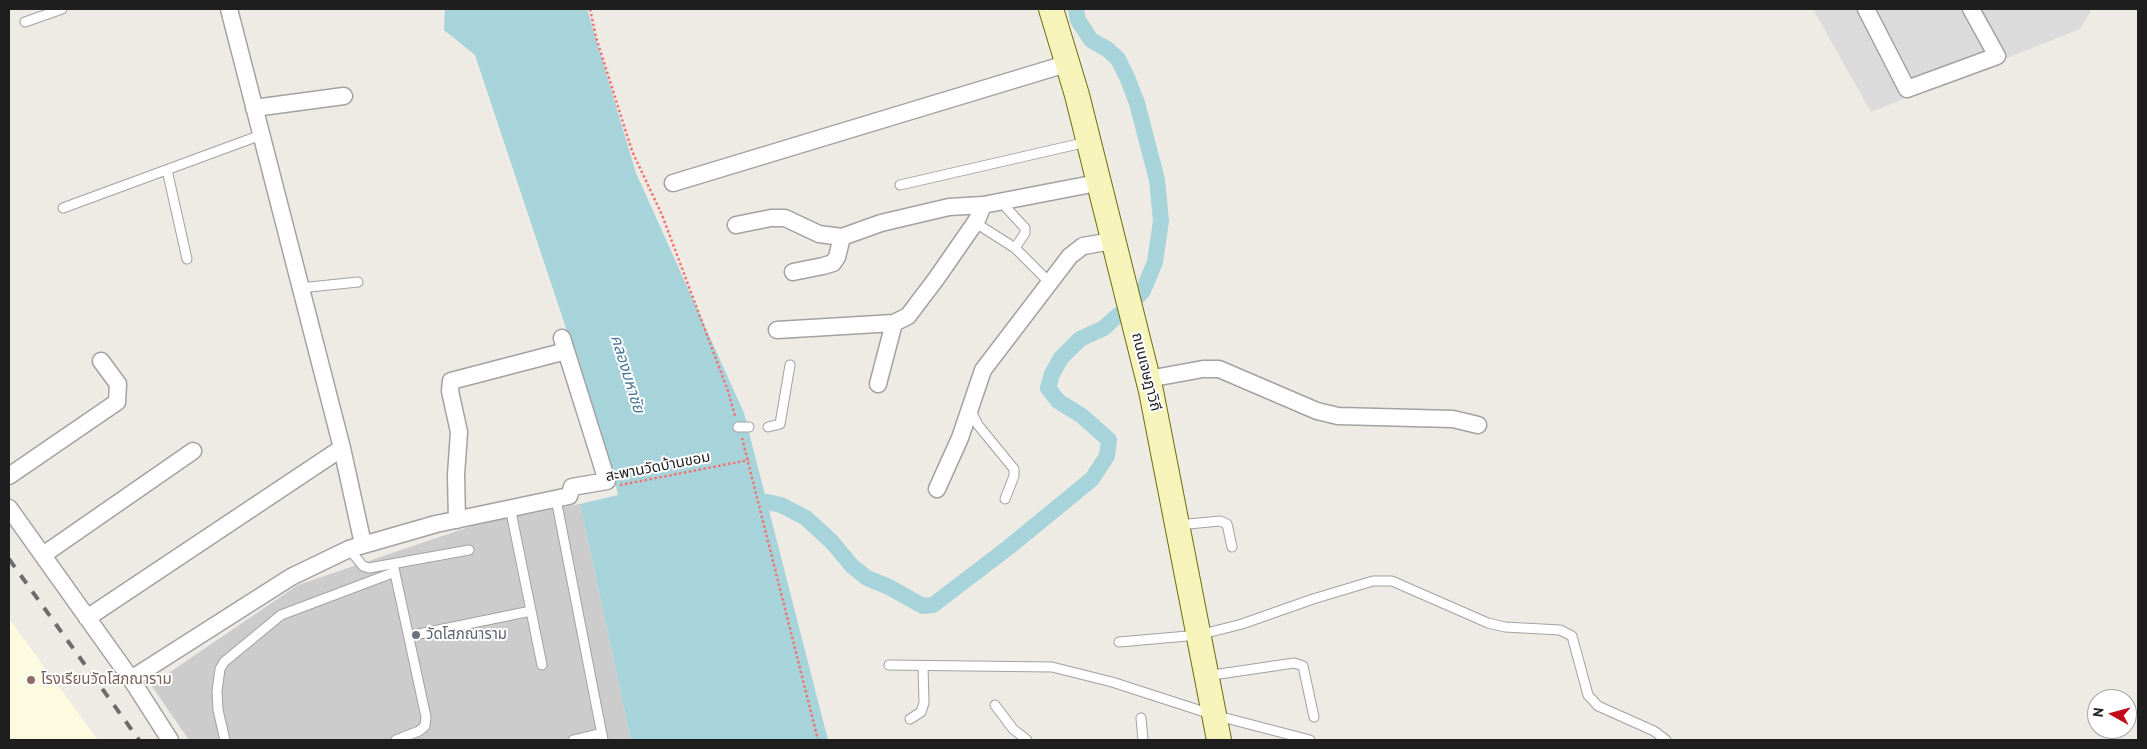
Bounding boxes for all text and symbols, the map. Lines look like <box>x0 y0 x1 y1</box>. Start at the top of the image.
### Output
street label: ถนนเจษฎาวิถี <box>1128 331 1164 413</box>
water label: คลองมหาชัย <box>606 333 648 415</box>
street label: สะพานวัดบ้านขอม <box>604 448 712 486</box>
place label: วัดโสภณาราม <box>426 626 507 644</box>
marker: วัดโสภณาราม <box>410 629 422 641</box>
place label: โรงเรียนวัดโสภณาราม <box>41 671 172 689</box>
marker: โรงเรียนวัดโสภณาราม <box>25 674 37 686</box>
north arrow <box>2087 689 2137 739</box>
text: N <box>2089 707 2108 718</box>

